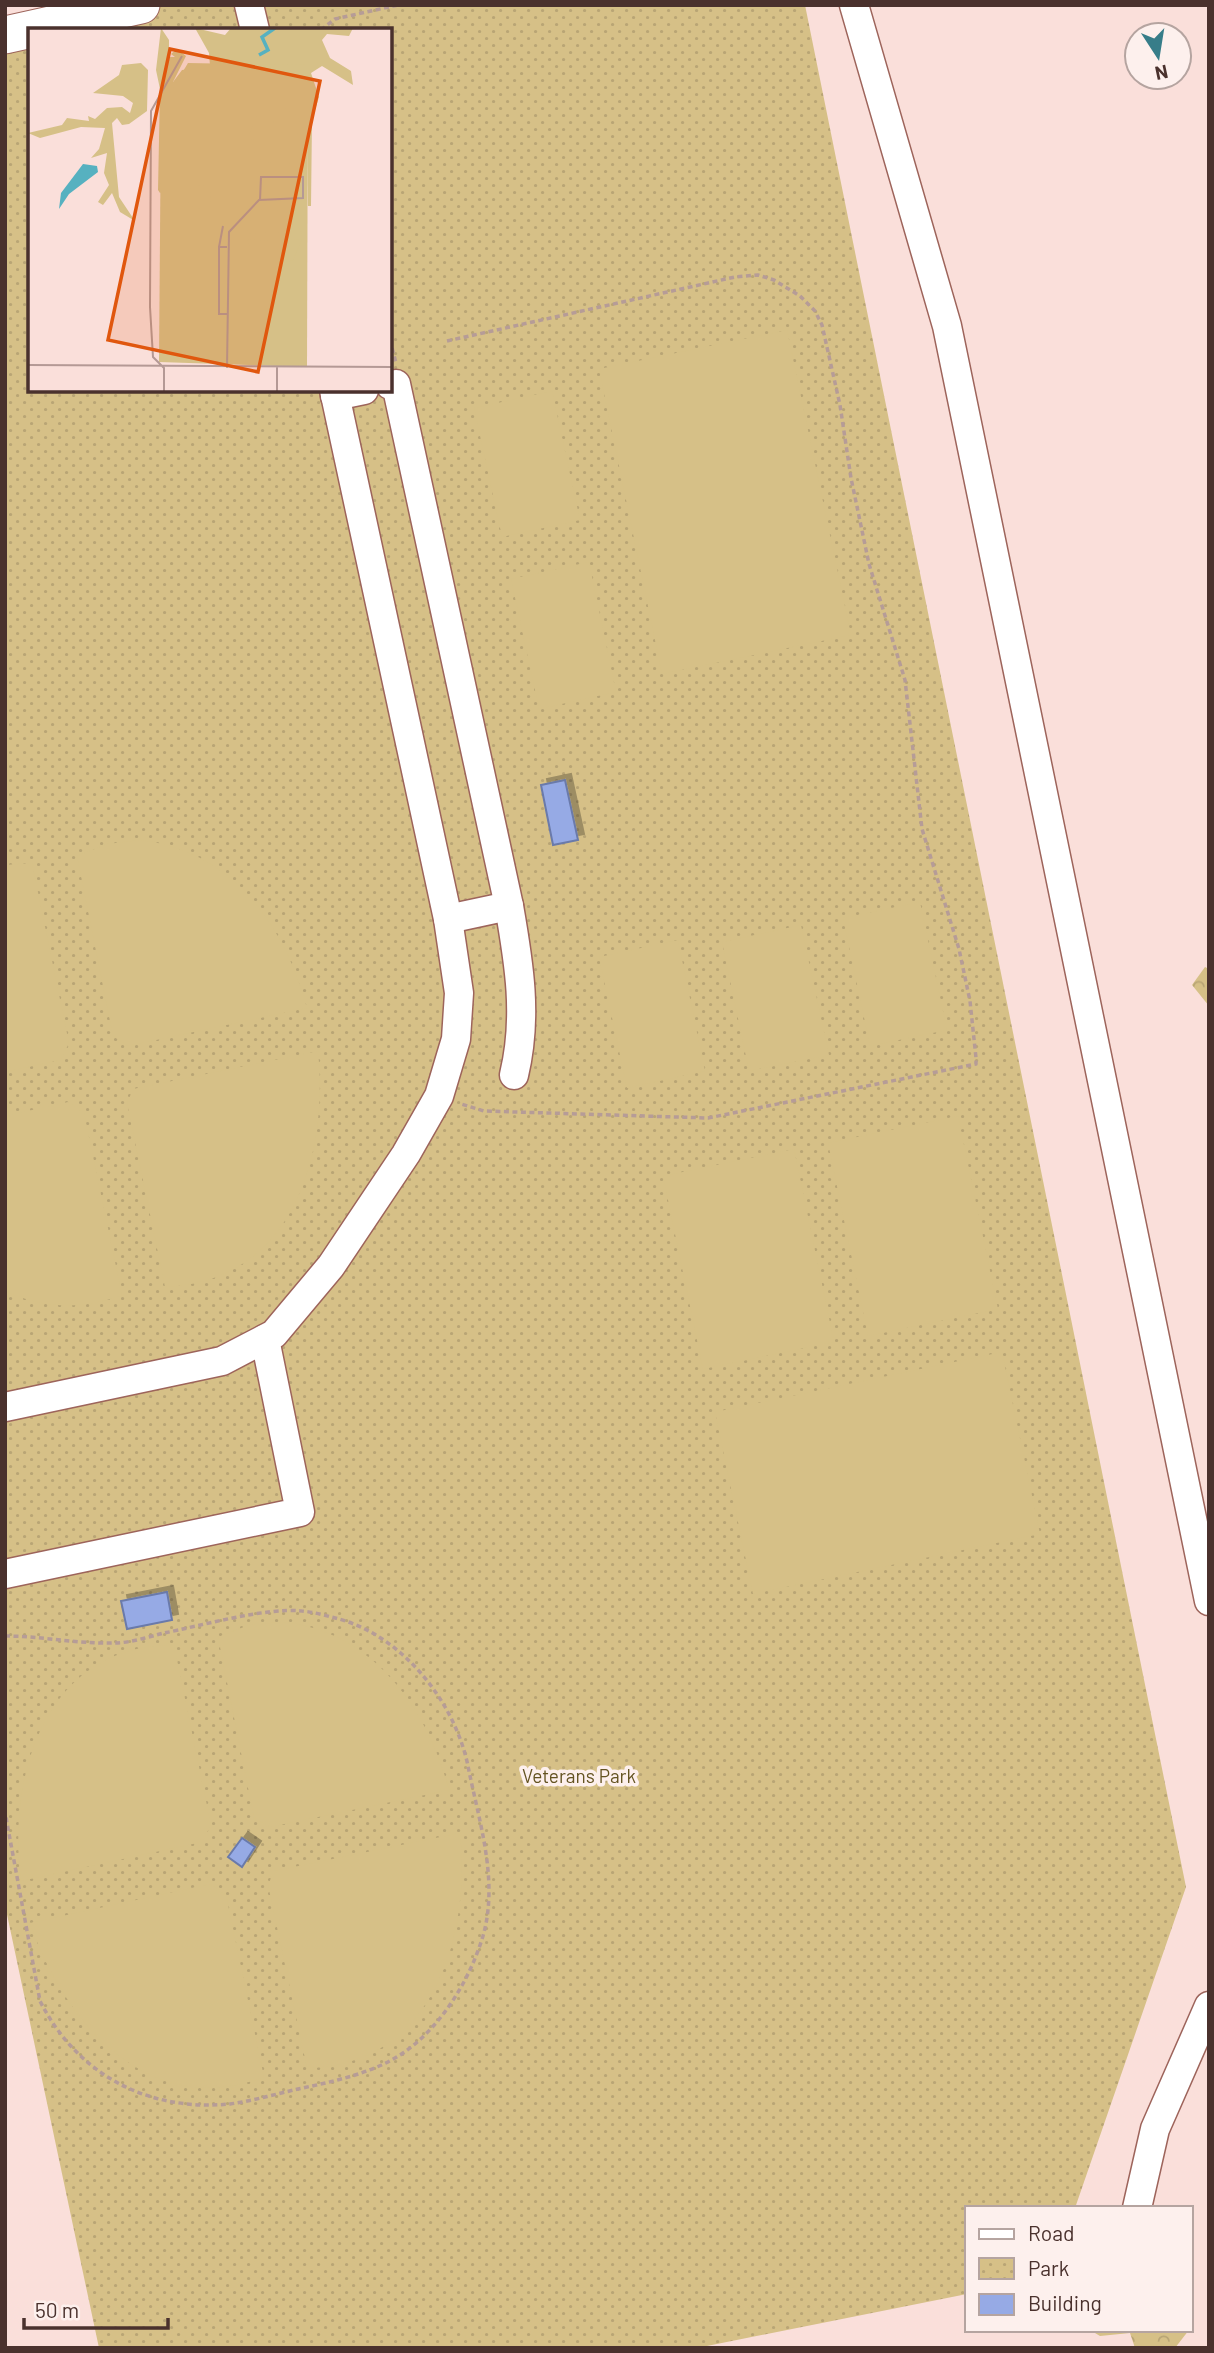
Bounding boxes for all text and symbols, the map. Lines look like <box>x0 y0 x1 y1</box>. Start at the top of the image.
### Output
north arrow <box>1123 21 1193 91</box>
inset map <box>28 28 392 392</box>
text: N <box>1153 61 1170 86</box>
park label: Veterans Park <box>522 1764 636 1787</box>
legend <box>965 2206 1193 2332</box>
text: Road <box>1028 2220 1074 2245</box>
text: Park <box>1028 2255 1069 2280</box>
scale bar <box>24 2286 168 2330</box>
text: Building <box>1028 2290 1102 2315</box>
text: 50 m <box>35 2297 79 2322</box>

